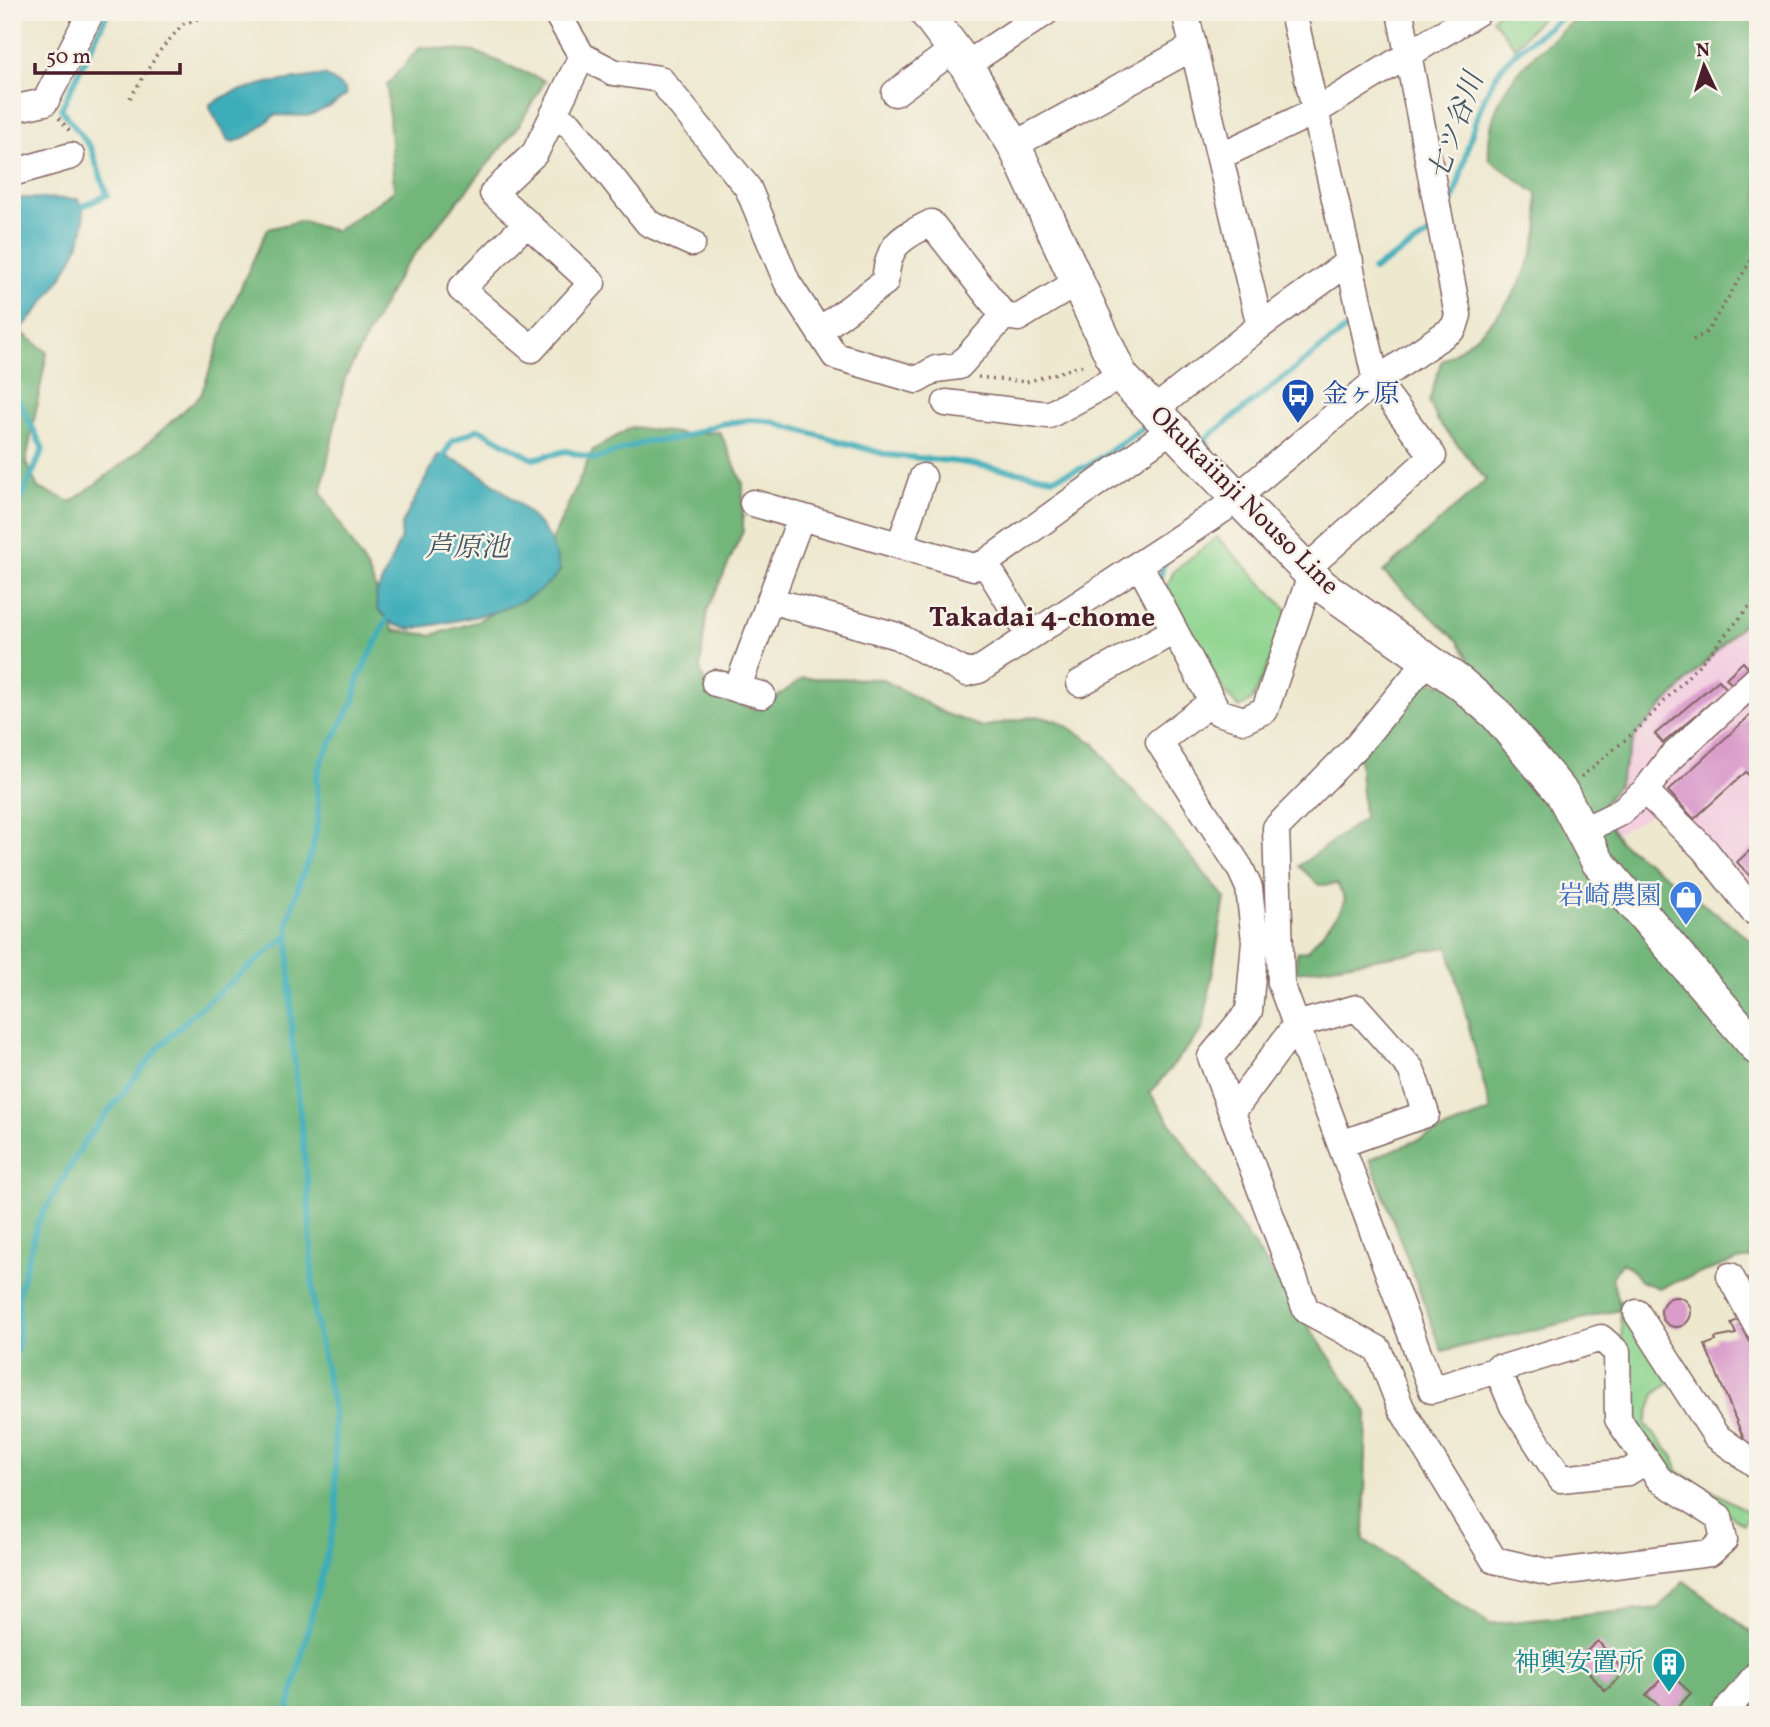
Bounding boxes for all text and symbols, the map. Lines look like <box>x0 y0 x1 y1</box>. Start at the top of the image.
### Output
scale bar <box>35 32 180 76</box>
north arrow <box>1668 32 1738 102</box>
text: N <box>1695 38 1711 64</box>
text: 50 m <box>46 43 91 72</box>
water label: 七ツ谷川 <box>1420 65 1496 186</box>
bus stop icon: 金ヶ原 <box>1279 376 1317 425</box>
place label: 金ヶ原 <box>1322 377 1400 413</box>
street label: Okukaiinji Nouso Line <box>1141 398 1347 604</box>
water label: 芦原池 <box>425 529 512 568</box>
district label: Takadai 4-chome <box>929 599 1155 638</box>
shop icon: 岩崎農園 <box>1667 878 1705 927</box>
place label: 岩崎農園 <box>1558 879 1662 915</box>
building icon: 神輿安置所 <box>1650 1645 1688 1694</box>
place label: 神輿安置所 <box>1514 1646 1644 1682</box>

